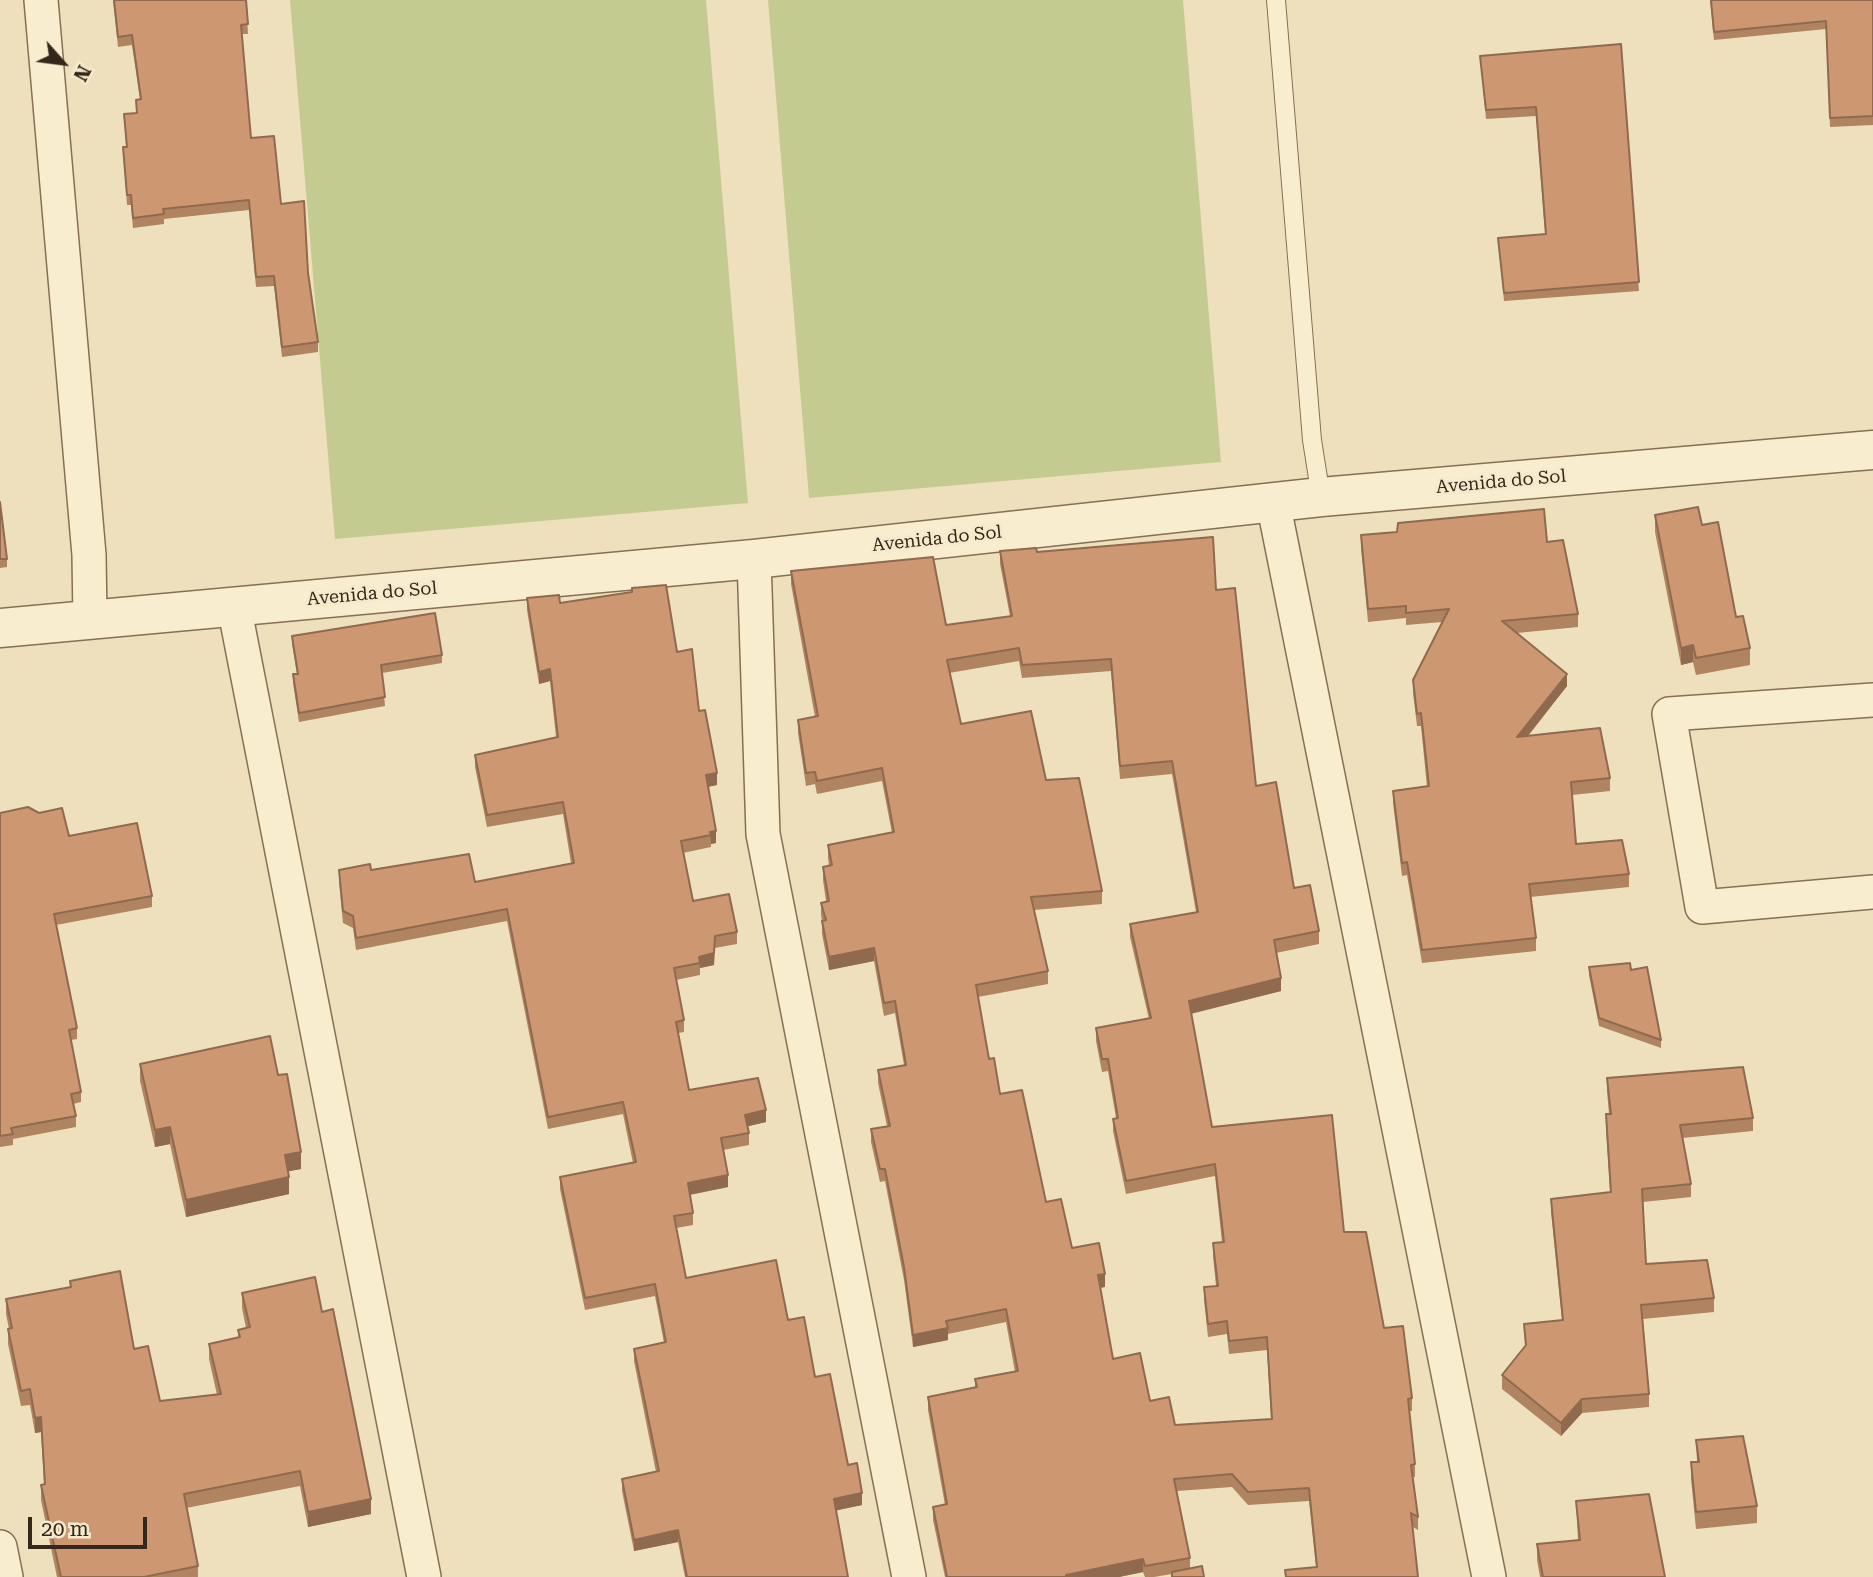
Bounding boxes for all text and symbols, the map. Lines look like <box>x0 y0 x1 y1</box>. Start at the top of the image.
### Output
north arrow <box>28 28 98 98</box>
text: N <box>68 61 96 85</box>
street label: Avenida do Sol <box>1435 466 1567 498</box>
street label: Avenida do Sol <box>871 521 1003 557</box>
street label: Avenida do Sol <box>306 578 438 610</box>
scale bar <box>32 1504 150 1548</box>
text: 20 m <box>41 1517 89 1541</box>

